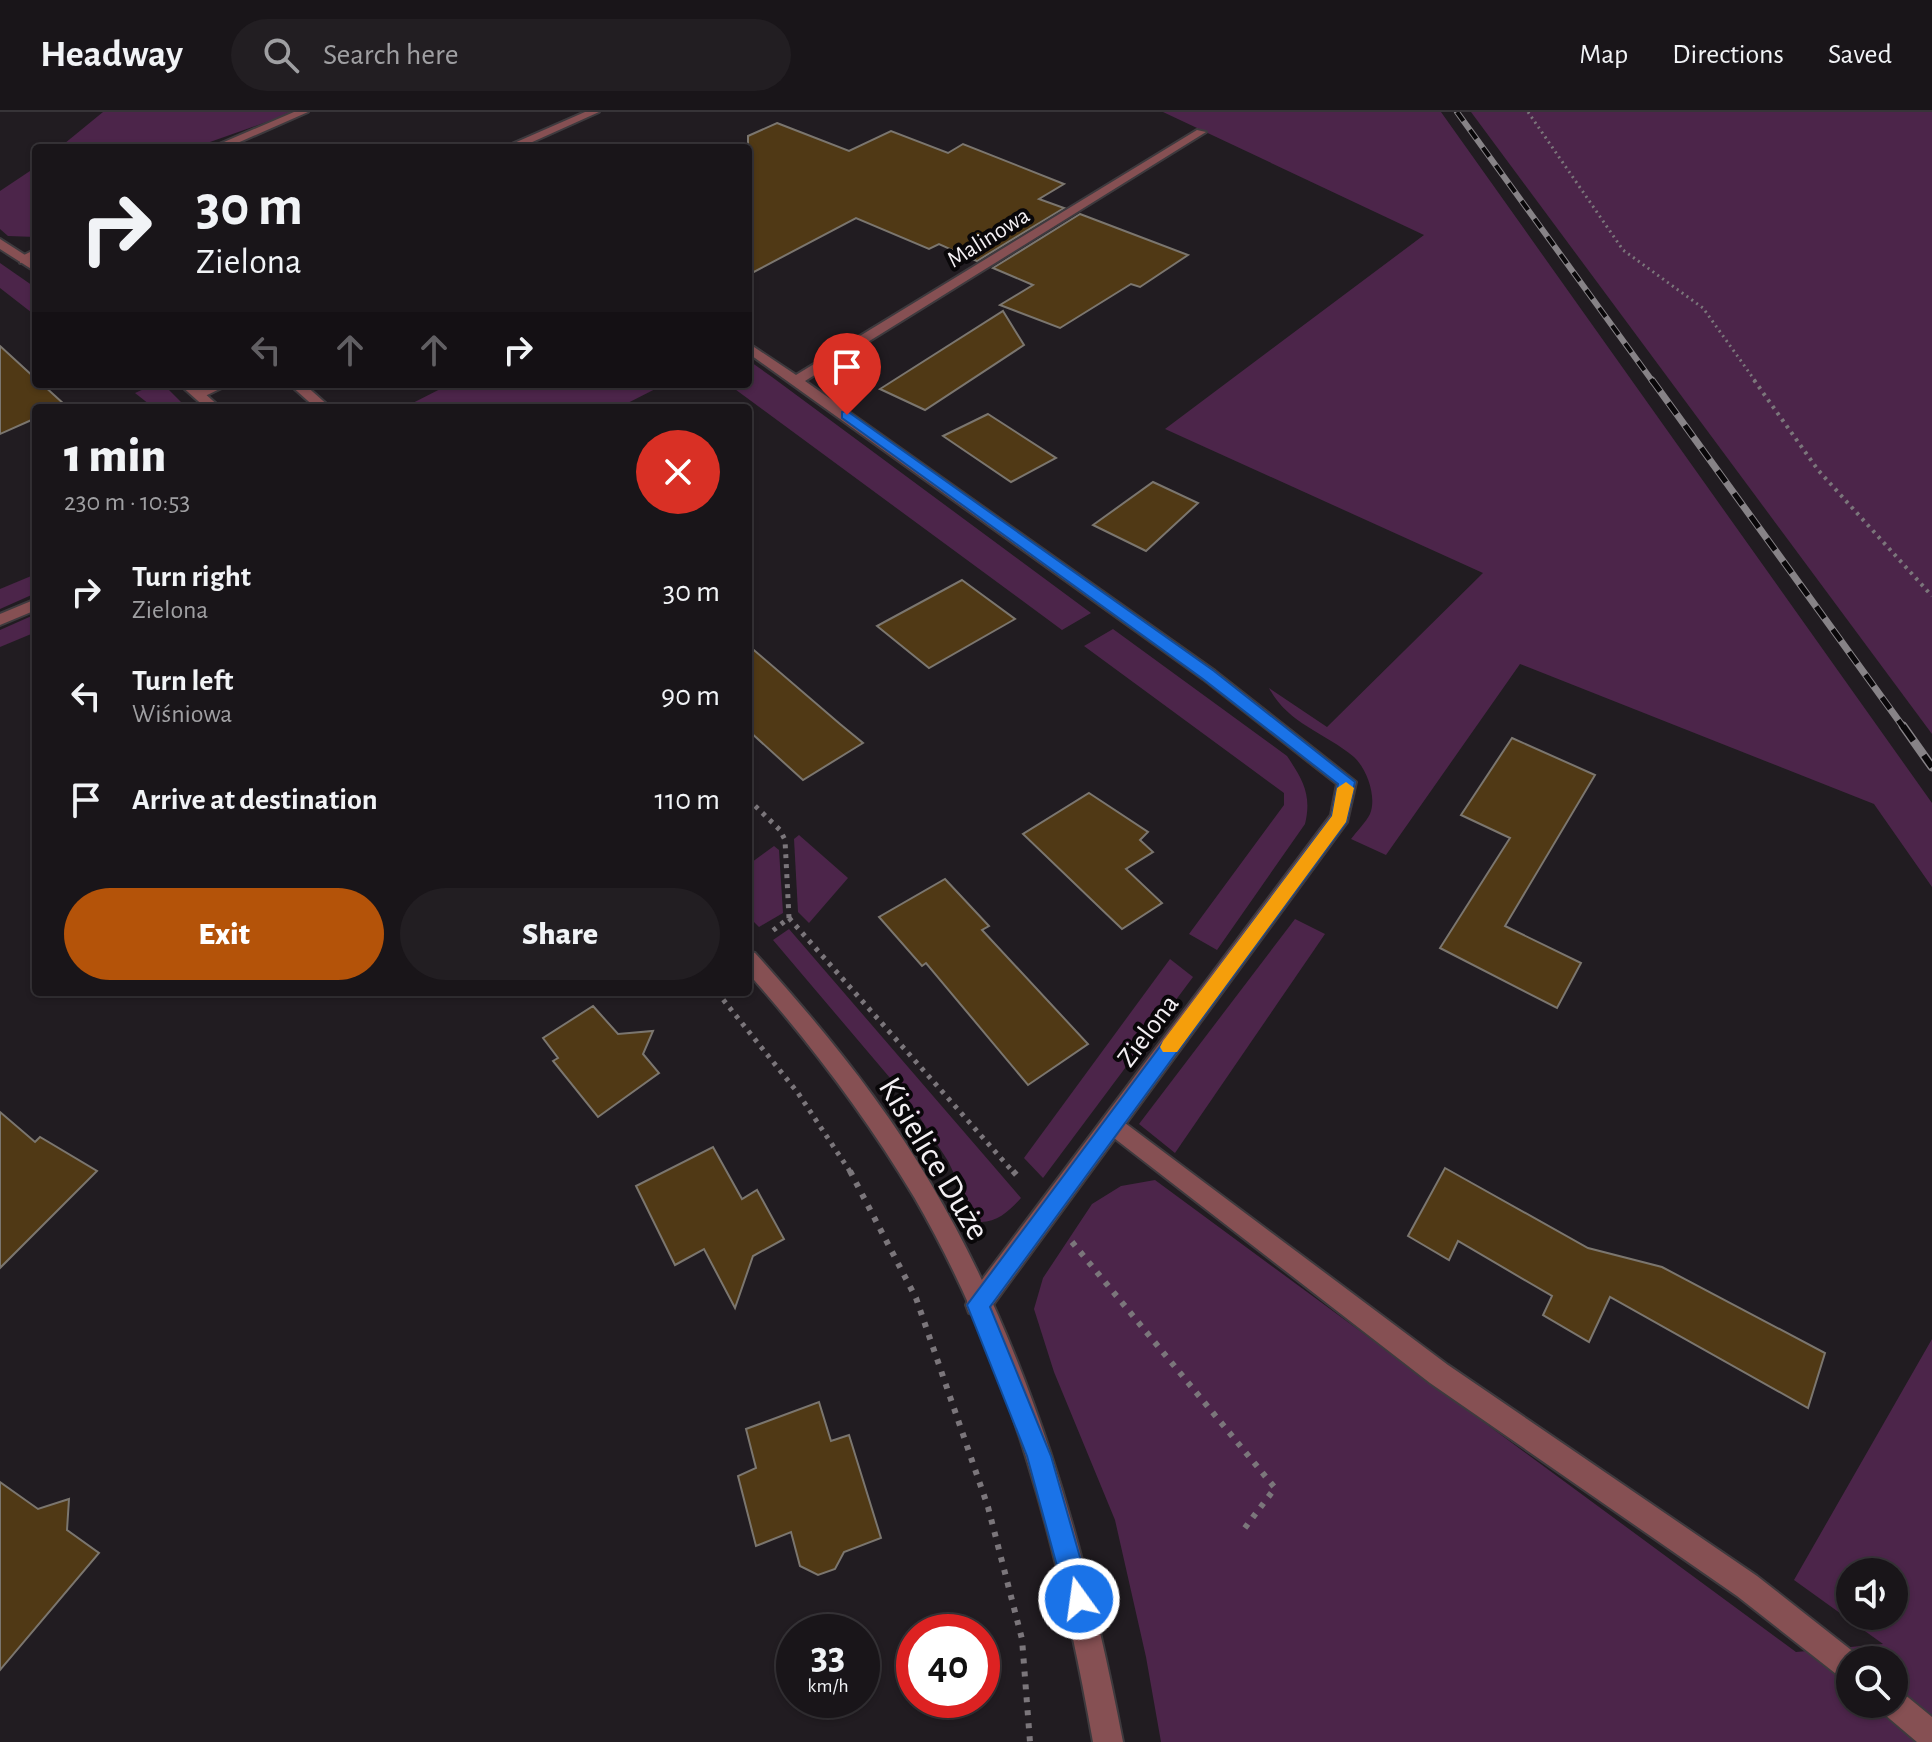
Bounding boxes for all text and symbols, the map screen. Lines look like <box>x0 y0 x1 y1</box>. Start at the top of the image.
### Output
search box <box>231 19 791 91</box>
icon: search <box>259 33 303 77</box>
text: Headway <box>40 36 183 74</box>
text: Search here <box>323 40 459 70</box>
text: Map <box>1579 41 1628 69</box>
text: Directions <box>1672 41 1784 69</box>
text: Saved <box>1828 41 1892 69</box>
icon: right <box>64 176 168 280</box>
text: 30 m <box>196 179 303 235</box>
street label: Malinowa <box>943 203 1034 272</box>
text: Zielona <box>196 244 302 280</box>
icon: left <box>244 328 288 372</box>
icon: ahead <box>328 328 372 372</box>
icon: ahead <box>412 328 456 372</box>
icon: right <box>496 328 540 372</box>
pin <box>813 333 881 415</box>
icon: arrive <box>825 345 869 389</box>
button: close <box>636 430 720 514</box>
text: 1 min <box>64 433 166 481</box>
text: 230 m · 10:53 <box>64 489 190 515</box>
text: Turn right <box>132 562 251 592</box>
icon: right <box>64 570 108 614</box>
text: 30 m <box>663 577 720 607</box>
text: Zielona <box>132 597 208 623</box>
text: Turn left <box>132 666 233 696</box>
icon: left <box>64 674 108 718</box>
text: 90 m <box>661 681 720 711</box>
text: Wiśniowa <box>132 701 232 727</box>
icon: arrive <box>64 778 108 822</box>
text: Arrive at destination <box>132 785 378 815</box>
text: 110 m <box>655 785 720 815</box>
button: Exit <box>64 888 384 980</box>
button: Share <box>400 888 720 980</box>
street label: Zielona <box>1113 990 1185 1072</box>
street label: Kisielice Duże <box>872 1072 995 1246</box>
position arrow <box>1037 1557 1121 1641</box>
map controls <box>1836 1558 1908 1718</box>
button: sound <box>1836 1558 1908 1630</box>
speed limit sign: 40 <box>896 1614 1000 1718</box>
text: 33 <box>811 1636 845 1676</box>
button: search <box>1836 1646 1908 1718</box>
text: km/h <box>807 1676 849 1696</box>

